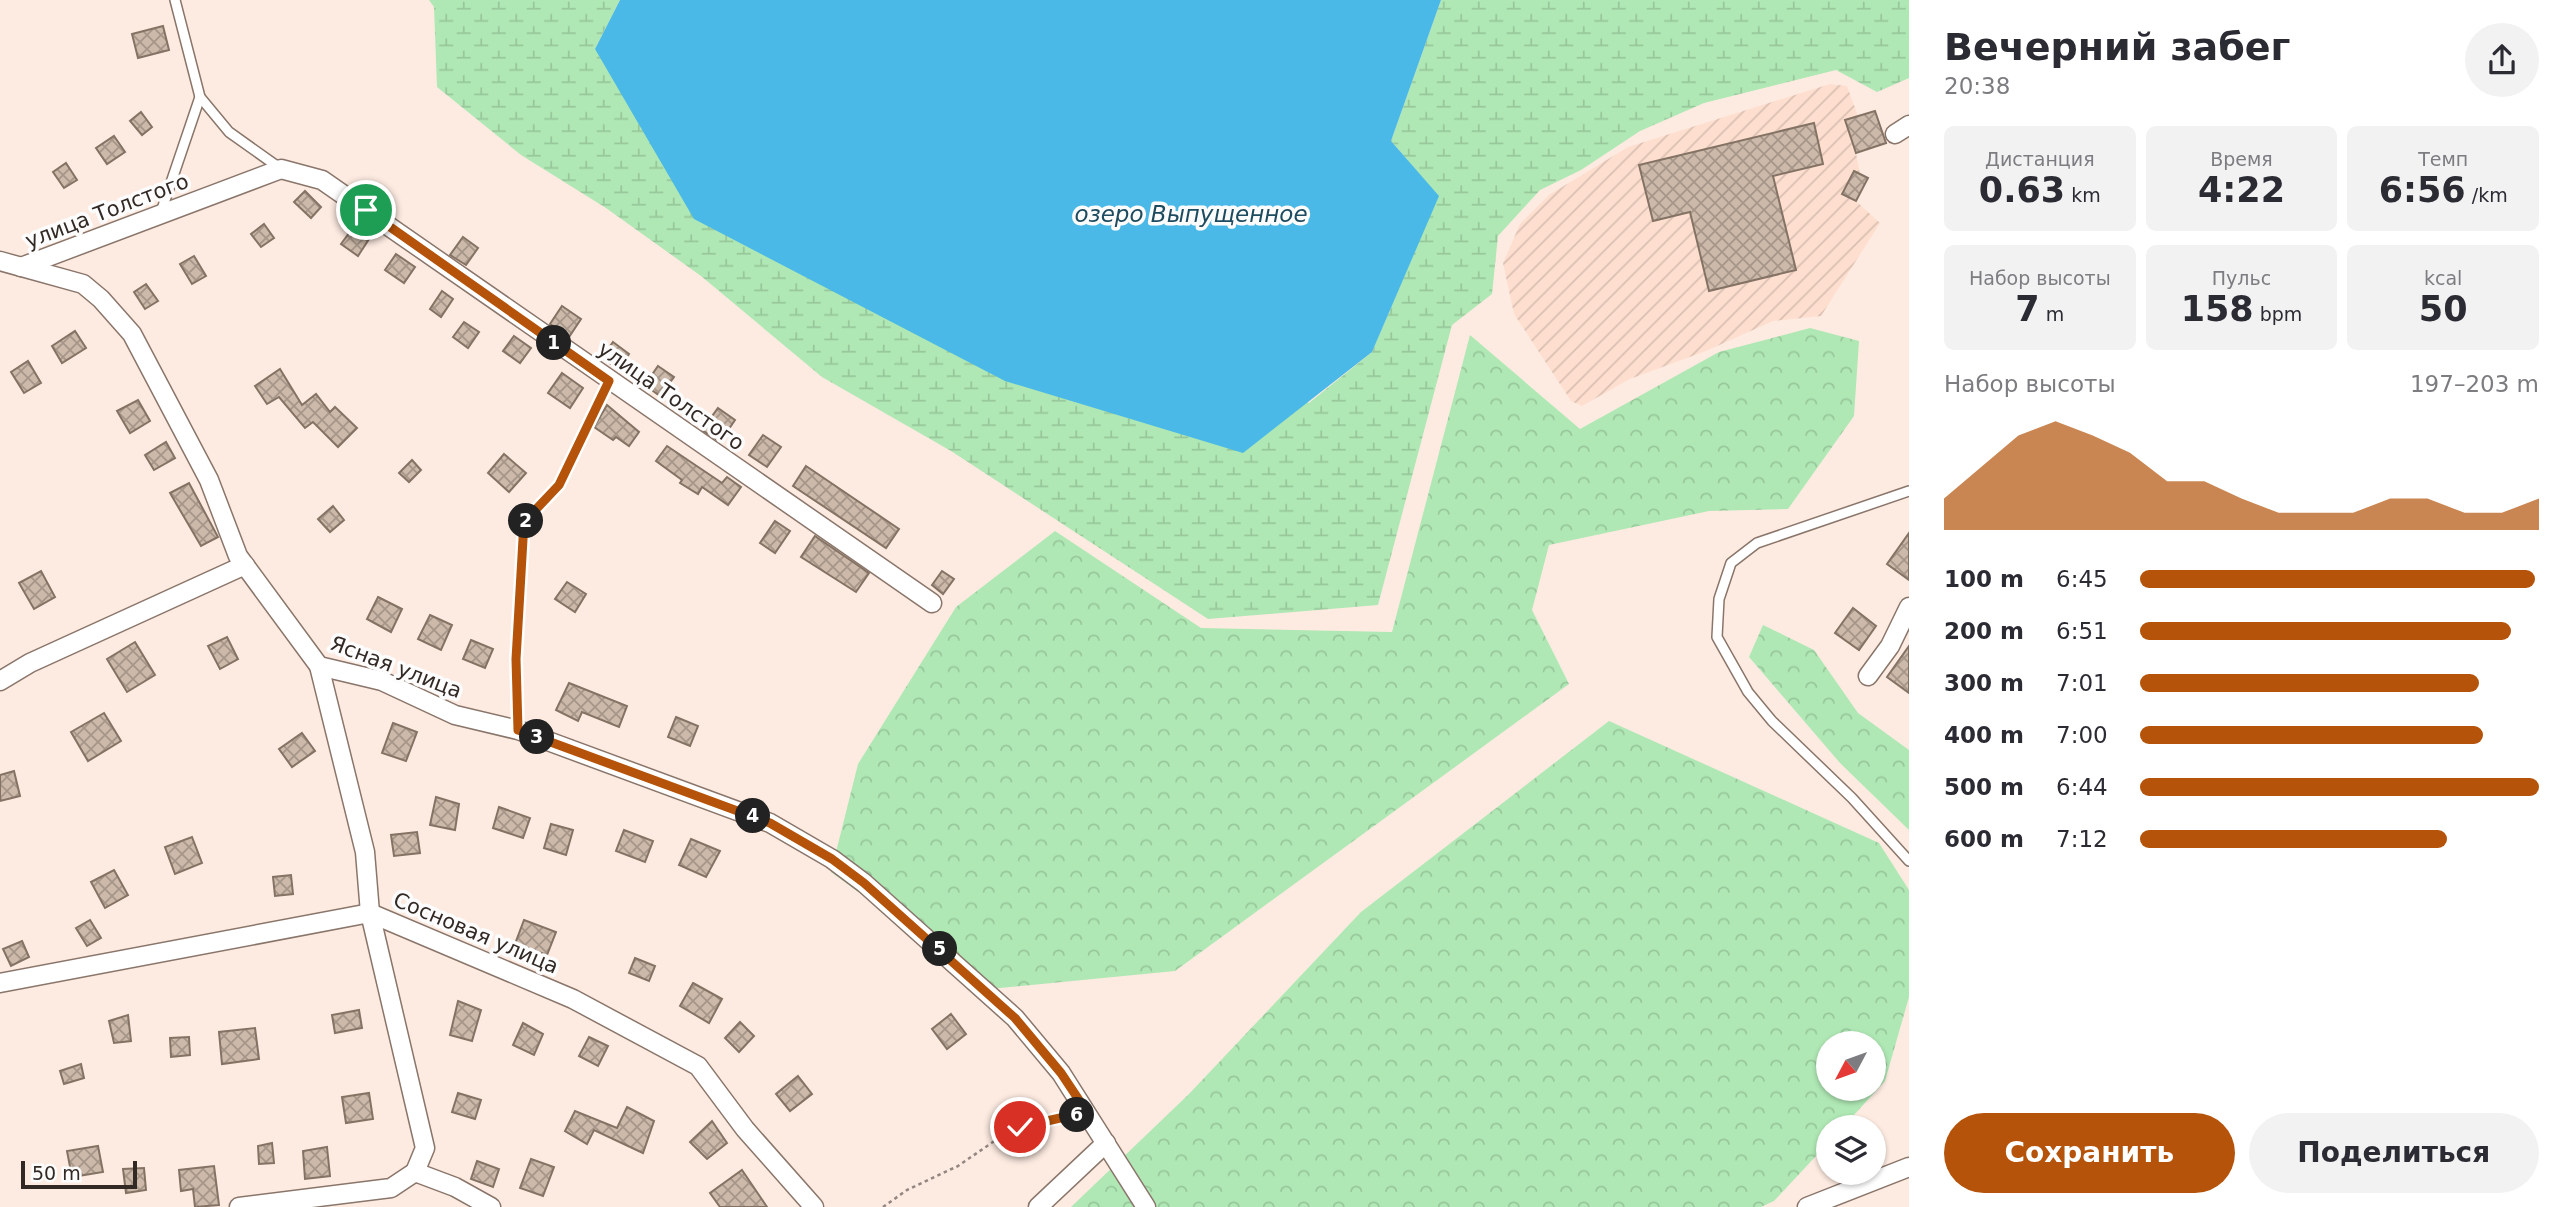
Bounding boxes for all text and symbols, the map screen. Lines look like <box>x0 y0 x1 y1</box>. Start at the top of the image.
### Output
button: share <box>2465 23 2539 97</box>
text: Вечерний забег <box>1944 25 2290 69</box>
text: 20:38 <box>1944 73 2010 99</box>
text: Дистанция <box>1985 148 2095 170</box>
text: Время <box>2210 148 2273 170</box>
text: Темп <box>2418 148 2468 170</box>
street label: улица Толстого <box>22 169 192 253</box>
text: 0.63 <box>1979 170 2065 210</box>
text: 4:22 <box>2198 170 2285 210</box>
text: 6:56 <box>2379 170 2466 210</box>
pin <box>336 180 396 240</box>
text: km <box>2065 184 2101 206</box>
text: /km <box>2466 184 2508 206</box>
icon: arrive <box>347 191 385 229</box>
water label: озеро Выпущенное <box>1074 201 1308 227</box>
text: Набор высоты <box>1969 267 2111 289</box>
text: Пульс <box>2212 267 2271 289</box>
text: kcal <box>2424 267 2462 289</box>
text: 7 <box>2015 289 2040 329</box>
text: 158 <box>2181 289 2254 329</box>
text: 50 <box>2419 289 2468 329</box>
text: m <box>2040 303 2064 325</box>
text: bpm <box>2254 303 2302 325</box>
pin: 1 <box>536 326 572 360</box>
text: 1 <box>547 331 560 353</box>
street label: улица Толстого <box>593 337 749 455</box>
text: Набор высоты <box>1944 371 2116 397</box>
text: 197–203 m <box>2410 371 2539 397</box>
pin: 2 <box>508 504 544 538</box>
text: 2 <box>519 509 532 531</box>
text: 100 m <box>1944 566 2024 592</box>
text: 6:45 <box>2056 566 2108 592</box>
text: 200 m <box>1944 618 2024 644</box>
text: 6:51 <box>2056 618 2108 644</box>
street label: Ясная улица <box>327 631 465 703</box>
text: 300 m <box>1944 670 2024 696</box>
text: 7:01 <box>2056 670 2108 696</box>
pin: 3 <box>520 720 554 754</box>
text: 400 m <box>1944 722 2024 748</box>
text: 7:00 <box>2056 722 2108 748</box>
text: 3 <box>530 725 543 747</box>
text: 500 m <box>1944 774 2024 800</box>
text: 6:44 <box>2056 774 2108 800</box>
pin: 4 <box>736 798 770 834</box>
text: 4 <box>746 804 759 826</box>
text: 600 m <box>1944 826 2024 852</box>
text: 7:12 <box>2056 826 2108 852</box>
street label: Сосновая улица <box>390 887 562 979</box>
pin: 5 <box>922 932 958 967</box>
text: 5 <box>933 937 946 959</box>
north arrow <box>1816 1031 1886 1101</box>
map controls <box>1816 1031 1886 1185</box>
pin <box>990 1097 1050 1157</box>
pin: 6 <box>1060 1098 1094 1132</box>
text: 6 <box>1070 1103 1083 1125</box>
icon: check <box>1001 1108 1039 1146</box>
button: Сохранить <box>1944 1113 2235 1193</box>
button: Поделиться <box>2249 1113 2539 1193</box>
button: layers <box>1816 1115 1886 1185</box>
scale bar <box>21 1158 136 1190</box>
text: 50 m <box>32 1162 81 1184</box>

